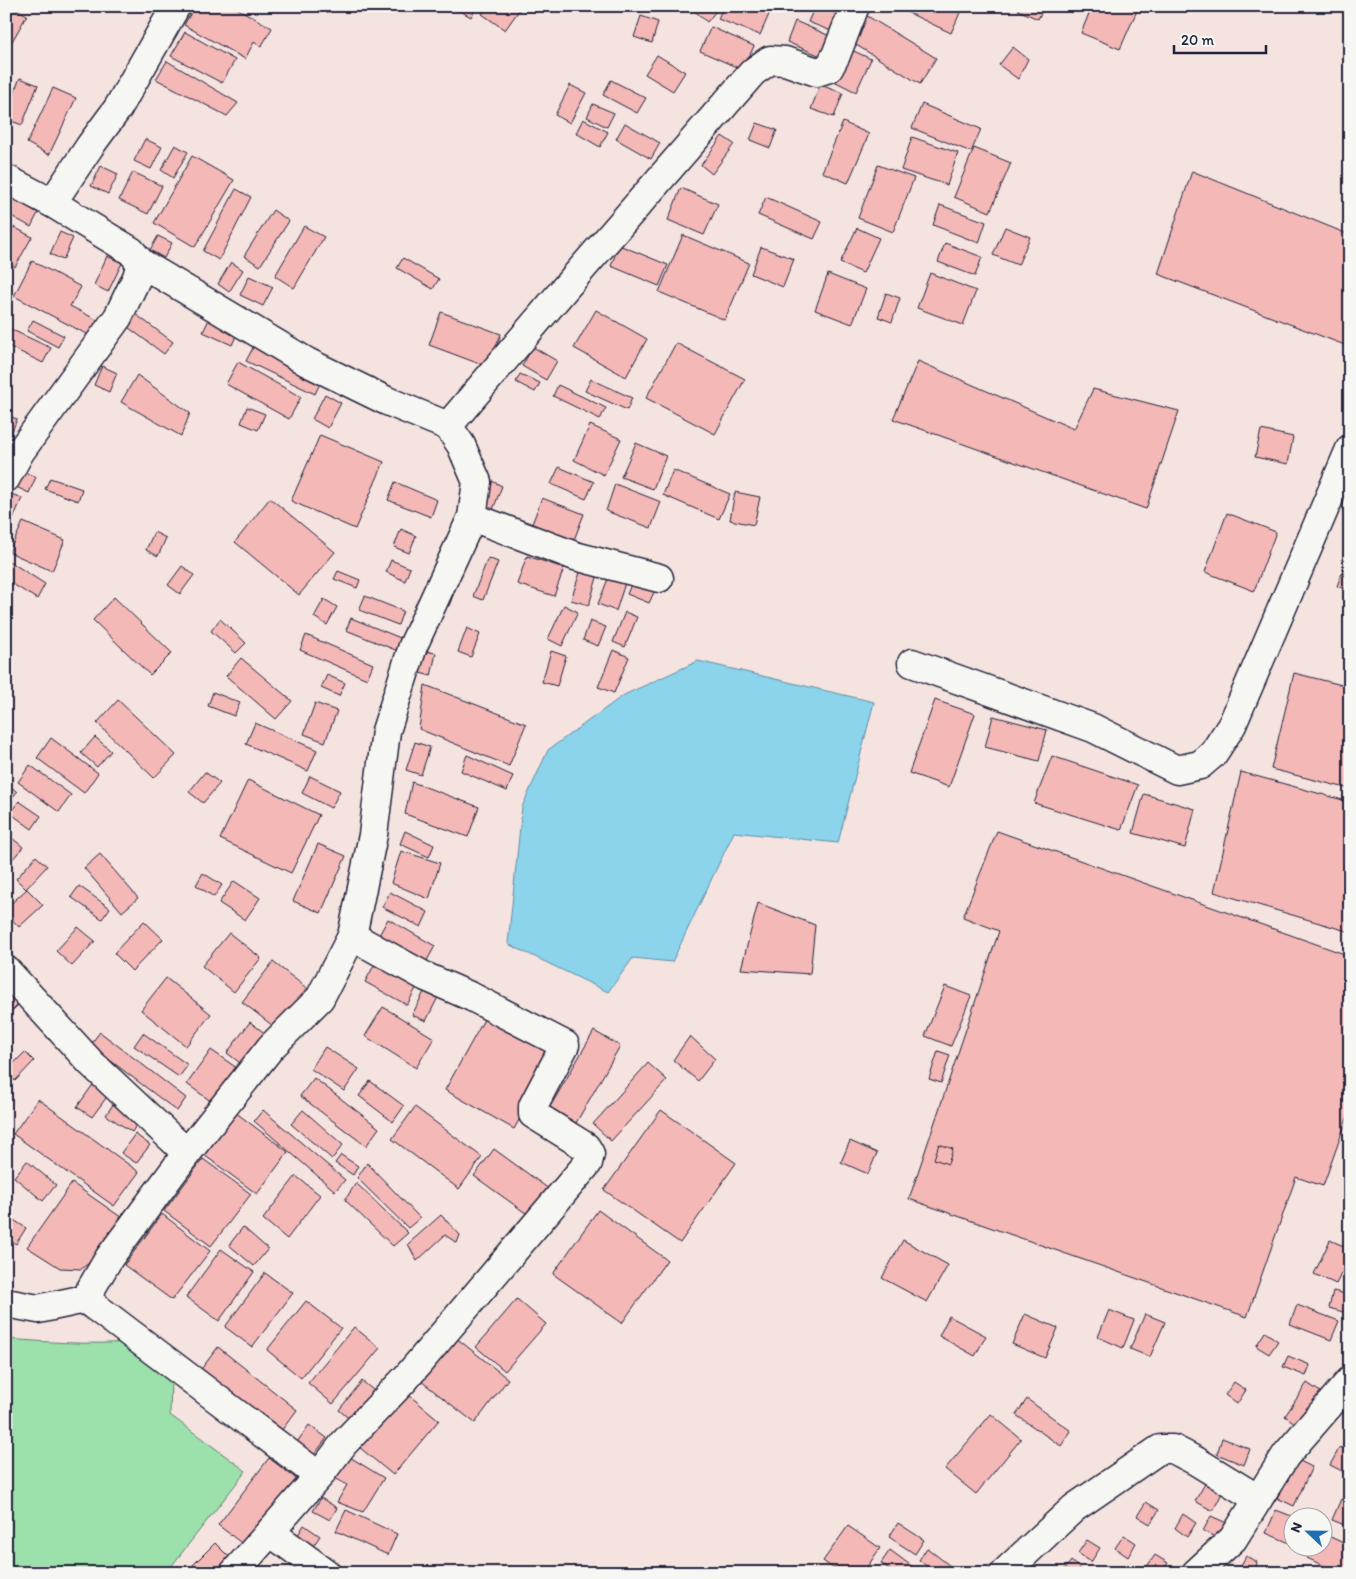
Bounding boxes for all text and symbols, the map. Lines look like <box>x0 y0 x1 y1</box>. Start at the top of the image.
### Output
scale bar <box>1174 22 1266 54</box>
text: 20 m <box>1181 31 1215 49</box>
north arrow <box>1284 1506 1334 1556</box>
text: N <box>1287 1520 1306 1535</box>

